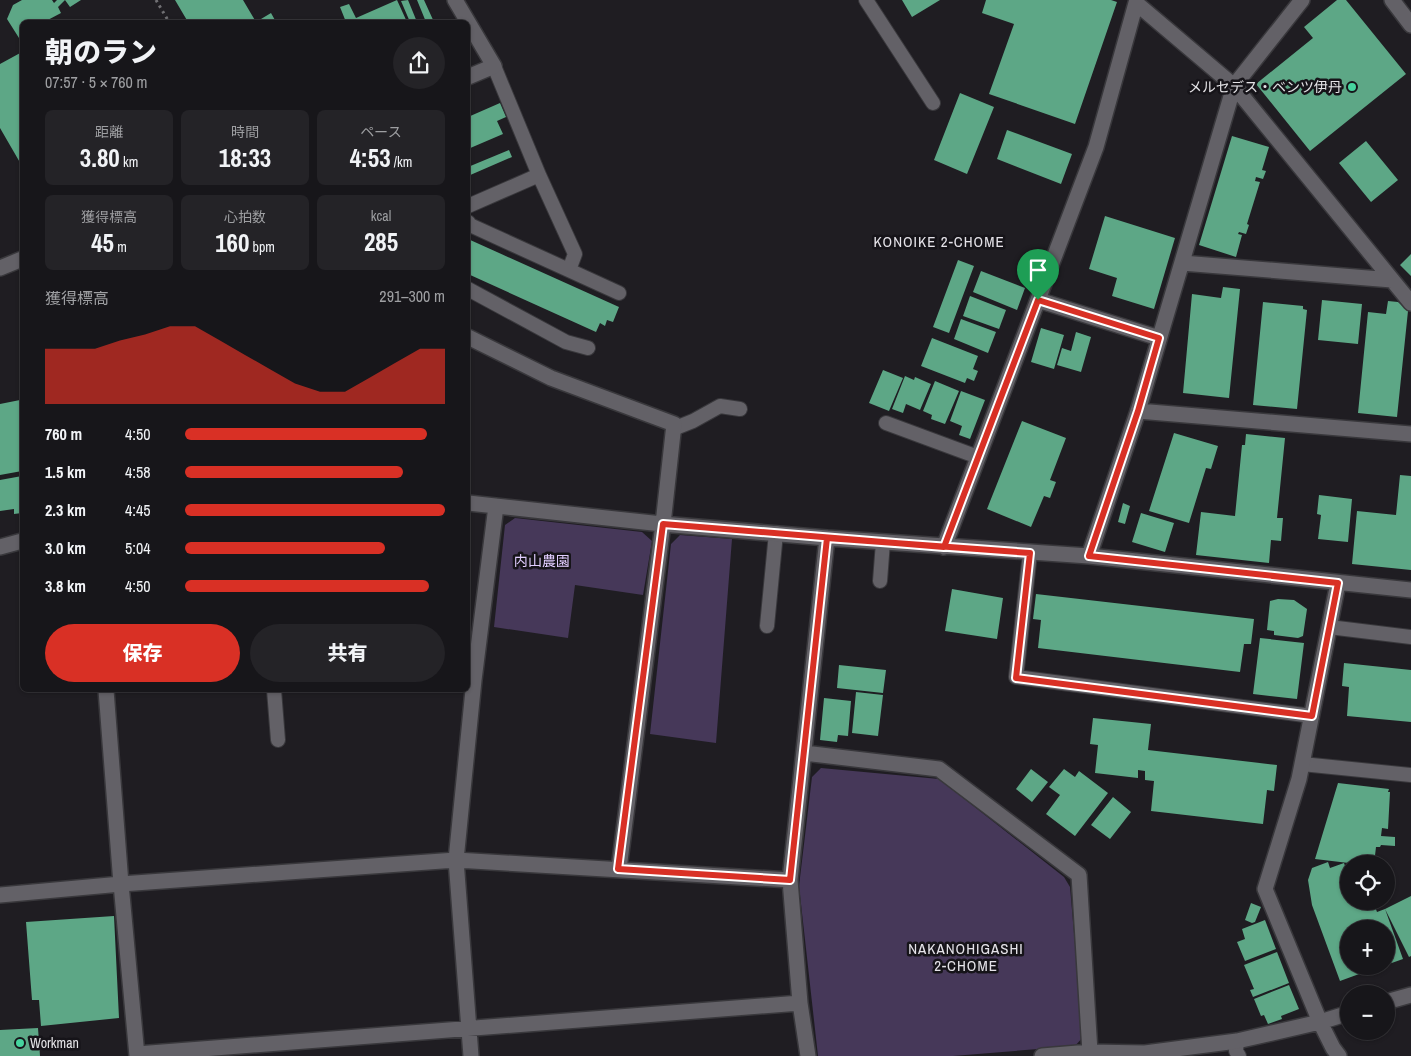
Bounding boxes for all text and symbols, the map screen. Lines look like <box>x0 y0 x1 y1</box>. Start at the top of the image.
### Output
text: 朝のラン <box>45 33 157 71</box>
button: share <box>393 37 445 89</box>
text: 07:57 · 5 × 760 m <box>45 71 148 93</box>
place label: メルセデス・ベンツ伊丹 <box>1188 78 1342 96</box>
marker: メルセデス・ベンツ伊丹 <box>1346 81 1358 93</box>
text: 距離 <box>95 123 123 141</box>
text: 時間 <box>231 123 259 141</box>
text: ペース <box>360 123 402 141</box>
text: 3.80 <box>80 141 120 175</box>
text: 18:33 <box>219 141 271 175</box>
text: 4:53 <box>350 141 391 175</box>
text: km <box>120 153 138 171</box>
text: /km <box>391 153 412 171</box>
text: kcal <box>371 207 391 225</box>
text: 獲得標高 <box>81 208 137 226</box>
text: 心拍数 <box>224 208 266 226</box>
text: 285 <box>364 225 398 259</box>
text: 45 <box>91 226 114 260</box>
text: 160 <box>215 226 249 260</box>
district label: KONOIKE 2-CHOME <box>873 231 1005 252</box>
text: m <box>114 238 127 256</box>
text: bpm <box>249 238 275 256</box>
pin <box>1017 249 1059 300</box>
icon: arrive <box>1024 256 1052 284</box>
text: 291–300 m <box>379 285 445 307</box>
text: 獲得標高 <box>45 287 109 309</box>
text: 760 m <box>45 423 82 445</box>
text: 4:50 <box>125 423 151 445</box>
text: 1.5 km <box>45 461 86 483</box>
text: 4:58 <box>125 461 151 483</box>
text: 2.3 km <box>45 499 86 521</box>
text: 4:45 <box>125 499 151 521</box>
text: 3.0 km <box>45 537 86 559</box>
text: 5:04 <box>125 537 151 559</box>
park label: 内山農園 <box>514 552 570 570</box>
text: 3.8 km <box>45 575 86 597</box>
text: 4:50 <box>125 575 151 597</box>
button: 保存 <box>45 624 240 682</box>
button: 共有 <box>250 624 445 682</box>
map controls <box>1340 855 1395 1040</box>
button: locate <box>1340 855 1395 910</box>
button: + <box>1340 920 1395 975</box>
district label: NAKANOHIGASHI 2-CHOME <box>908 938 1024 976</box>
button: − <box>1340 985 1395 1040</box>
place label: Workman <box>30 1034 79 1052</box>
marker: Workman <box>14 1037 26 1049</box>

